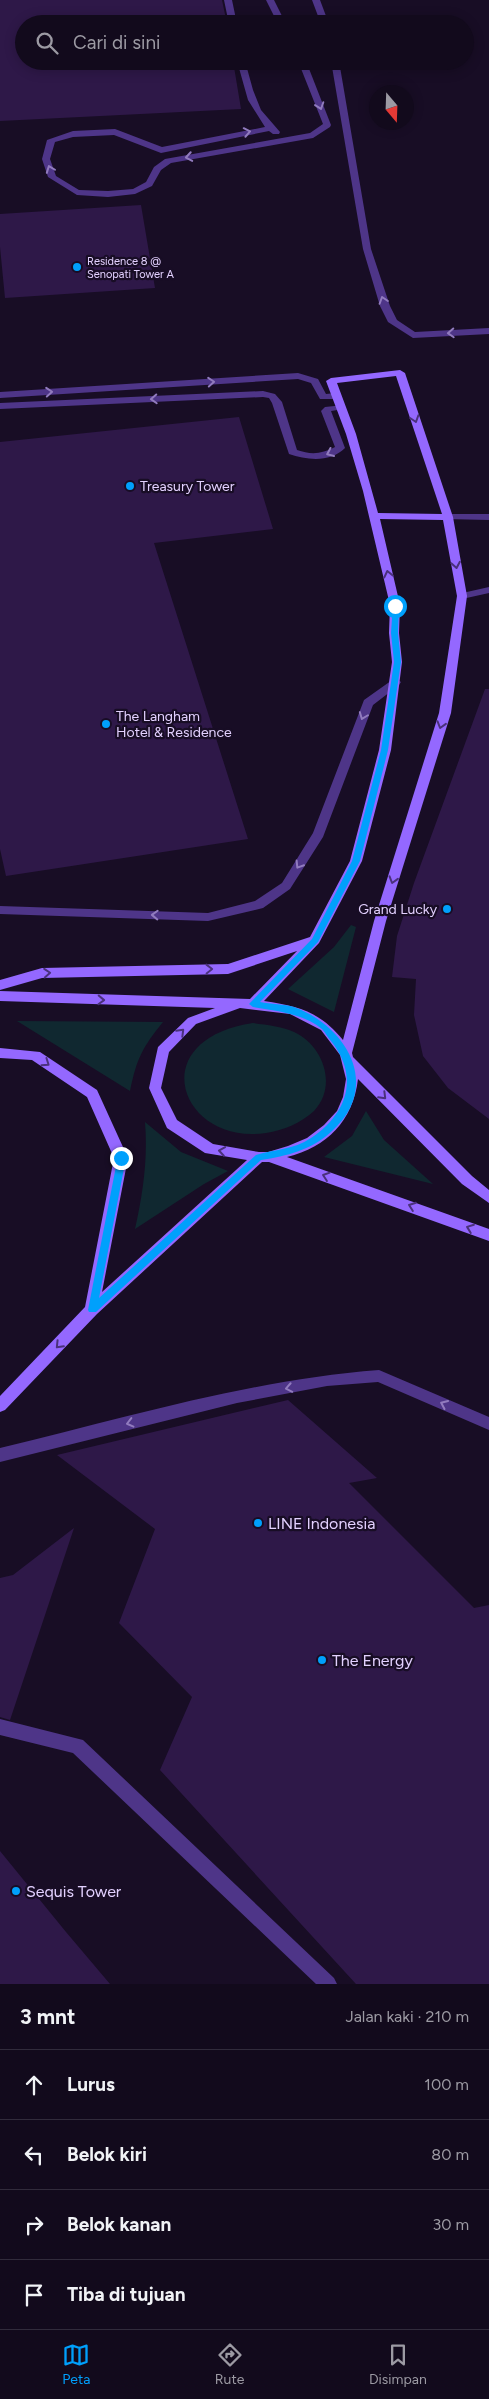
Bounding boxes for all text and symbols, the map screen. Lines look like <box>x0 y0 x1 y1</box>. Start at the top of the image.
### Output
search box <box>15 15 474 70</box>
icon: search <box>33 29 61 57</box>
text: Cari di sini <box>73 31 160 54</box>
north arrow <box>369 85 414 130</box>
one-way arrow <box>315 102 325 110</box>
one-way arrow <box>242 128 251 138</box>
one-way arrow <box>185 152 194 162</box>
one-way arrow <box>46 166 56 174</box>
place label: Residence 8 @ Senopati Tower A <box>87 255 174 281</box>
marker: Residence 8 @ Senopati Tower A <box>71 261 83 273</box>
one-way arrow <box>379 296 389 305</box>
one-way arrow <box>447 328 454 338</box>
one-way arrow <box>207 376 215 387</box>
one-way arrow <box>45 387 53 398</box>
one-way arrow <box>150 393 158 404</box>
one-way arrow <box>410 414 420 423</box>
one-way arrow <box>326 446 335 457</box>
place label: Treasury Tower <box>140 478 235 495</box>
marker: Treasury Tower <box>124 480 136 492</box>
one-way arrow <box>451 560 461 569</box>
one-way arrow <box>383 570 394 579</box>
route start <box>384 595 407 618</box>
place label: The Langham Hotel & Residence <box>116 708 232 741</box>
one-way arrow <box>359 712 369 720</box>
marker: The Langham Hotel & Residence <box>100 718 112 730</box>
one-way arrow <box>437 720 447 729</box>
one-way arrow <box>295 860 305 869</box>
one-way arrow <box>388 875 398 884</box>
place label: Grand Lucky <box>358 901 438 918</box>
marker: Grand Lucky <box>441 903 453 915</box>
one-way arrow <box>151 909 159 920</box>
one-way arrow <box>206 964 214 974</box>
one-way arrow <box>43 968 51 979</box>
one-way arrow <box>98 995 105 1005</box>
one-way arrow <box>175 1028 184 1037</box>
one-way arrow <box>40 1057 50 1066</box>
one-way arrow <box>377 1090 386 1099</box>
route end <box>110 1147 133 1170</box>
one-way arrow <box>218 1147 227 1157</box>
one-way arrow <box>323 1172 331 1182</box>
one-way arrow <box>408 1202 417 1212</box>
one-way arrow <box>466 1223 475 1234</box>
one-way arrow <box>56 1339 65 1348</box>
one-way arrow <box>284 1382 293 1392</box>
one-way arrow <box>440 1400 449 1411</box>
one-way arrow <box>126 1417 135 1428</box>
place label: LINE Indonesia <box>268 1514 375 1533</box>
marker: LINE Indonesia <box>252 1517 264 1529</box>
place label: The Energy <box>332 1651 413 1670</box>
marker: The Energy <box>316 1654 328 1666</box>
place label: Sequis Tower <box>26 1882 122 1901</box>
marker: Sequis Tower <box>10 1885 22 1897</box>
text: 3 mnt <box>20 2004 75 2029</box>
text: Jalan kaki · 210 m <box>345 2007 469 2026</box>
icon: ahead <box>20 2071 48 2099</box>
text: Lurus <box>67 2073 115 2096</box>
text: 100 m <box>424 2075 469 2094</box>
icon: left <box>20 2141 48 2169</box>
text: Belok kiri <box>67 2143 147 2166</box>
text: 80 m <box>431 2145 469 2164</box>
icon: right <box>20 2211 48 2239</box>
text: Belok kanan <box>67 2213 171 2236</box>
text: 30 m <box>432 2215 469 2234</box>
icon: arrive <box>20 2281 48 2309</box>
text: Tiba di tujuan <box>67 2283 186 2306</box>
tab: Peta <box>62 2341 90 2388</box>
tab: Rute <box>215 2341 244 2388</box>
tab: Disimpan <box>369 2341 427 2388</box>

